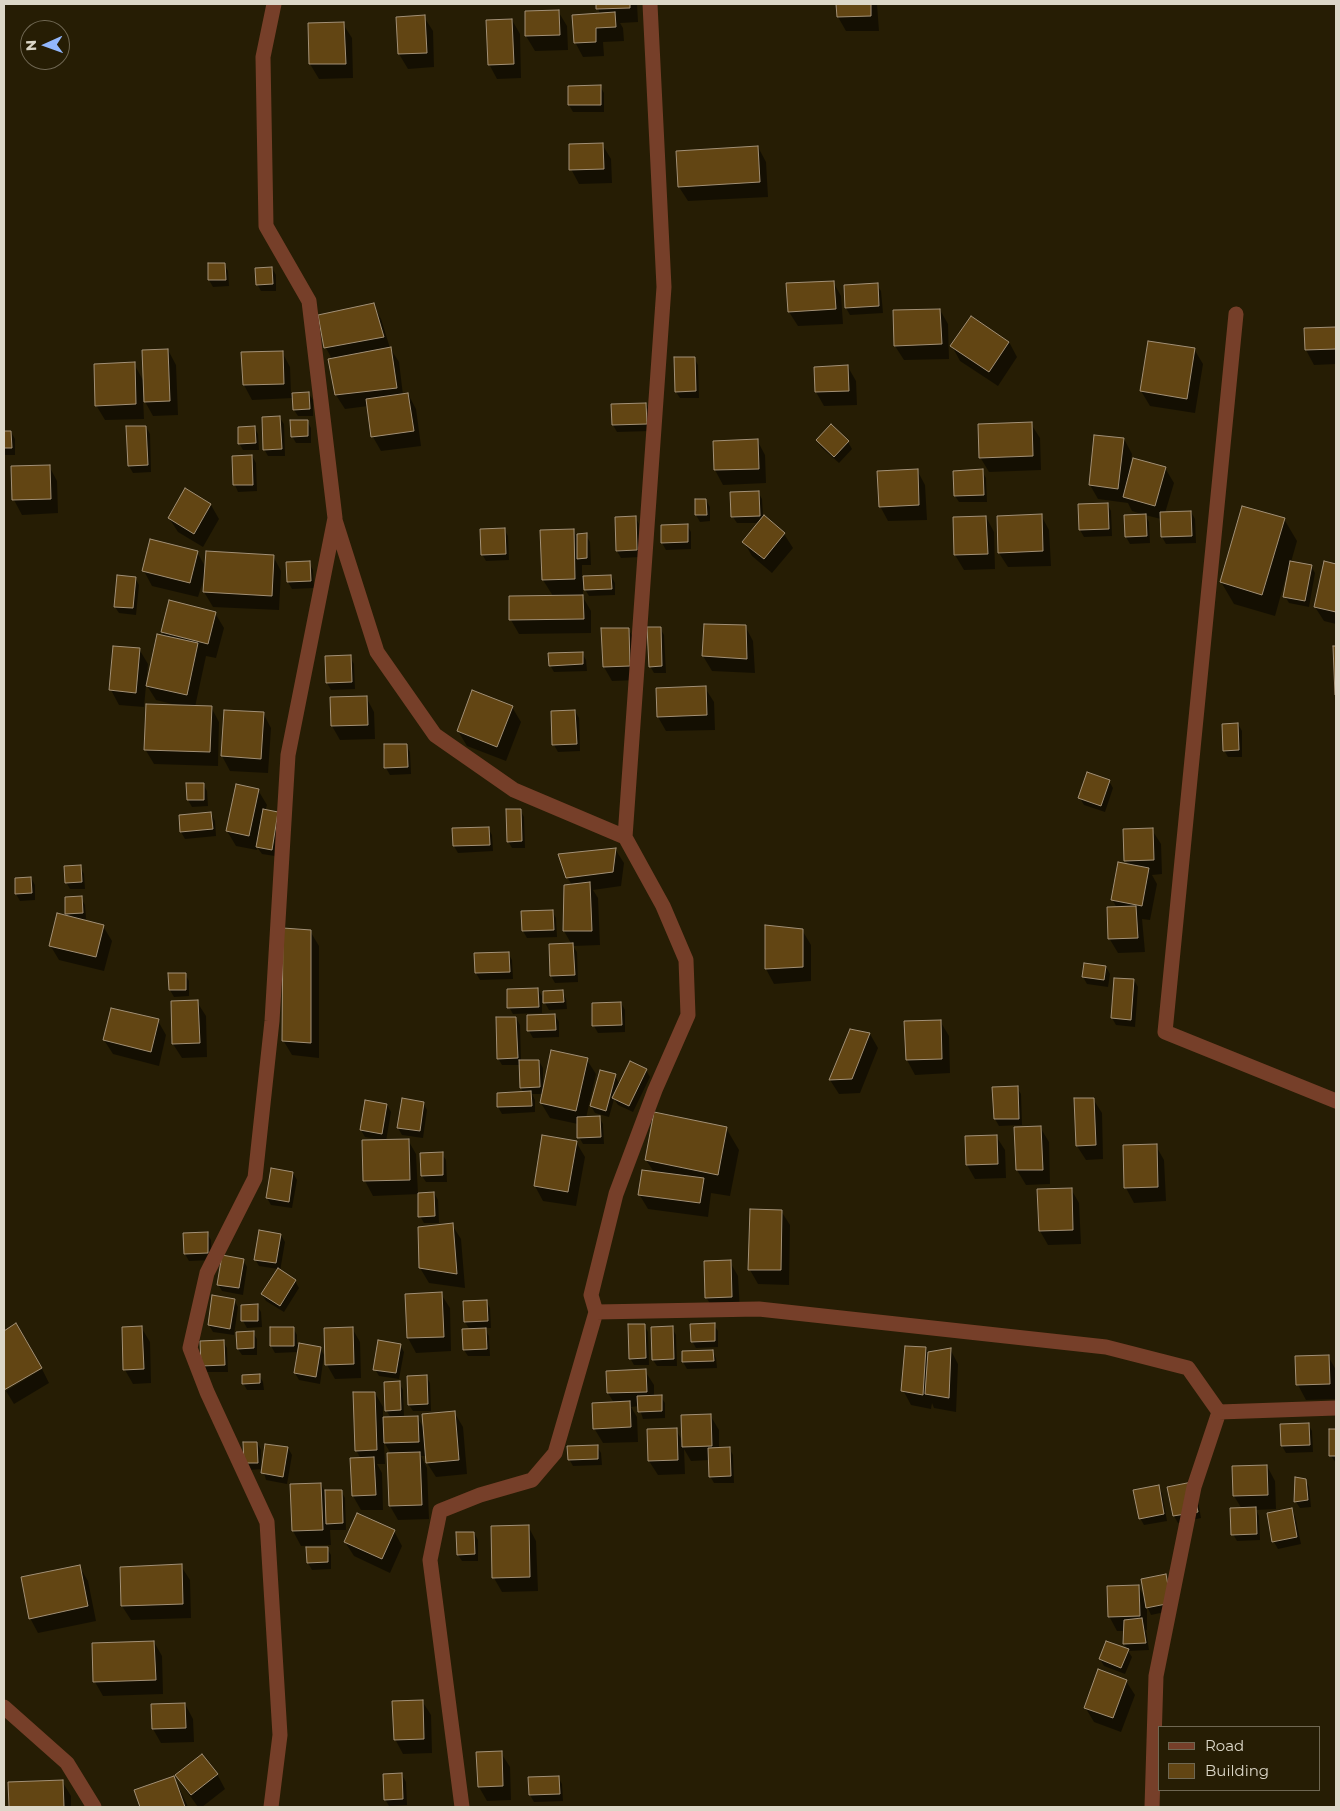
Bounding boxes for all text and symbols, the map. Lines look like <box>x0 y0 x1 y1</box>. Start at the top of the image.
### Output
north arrow <box>20 20 70 70</box>
text: N <box>22 40 40 51</box>
legend <box>1158 1726 1320 1791</box>
text: Road <box>1205 1736 1244 1755</box>
text: Building <box>1205 1761 1269 1780</box>

